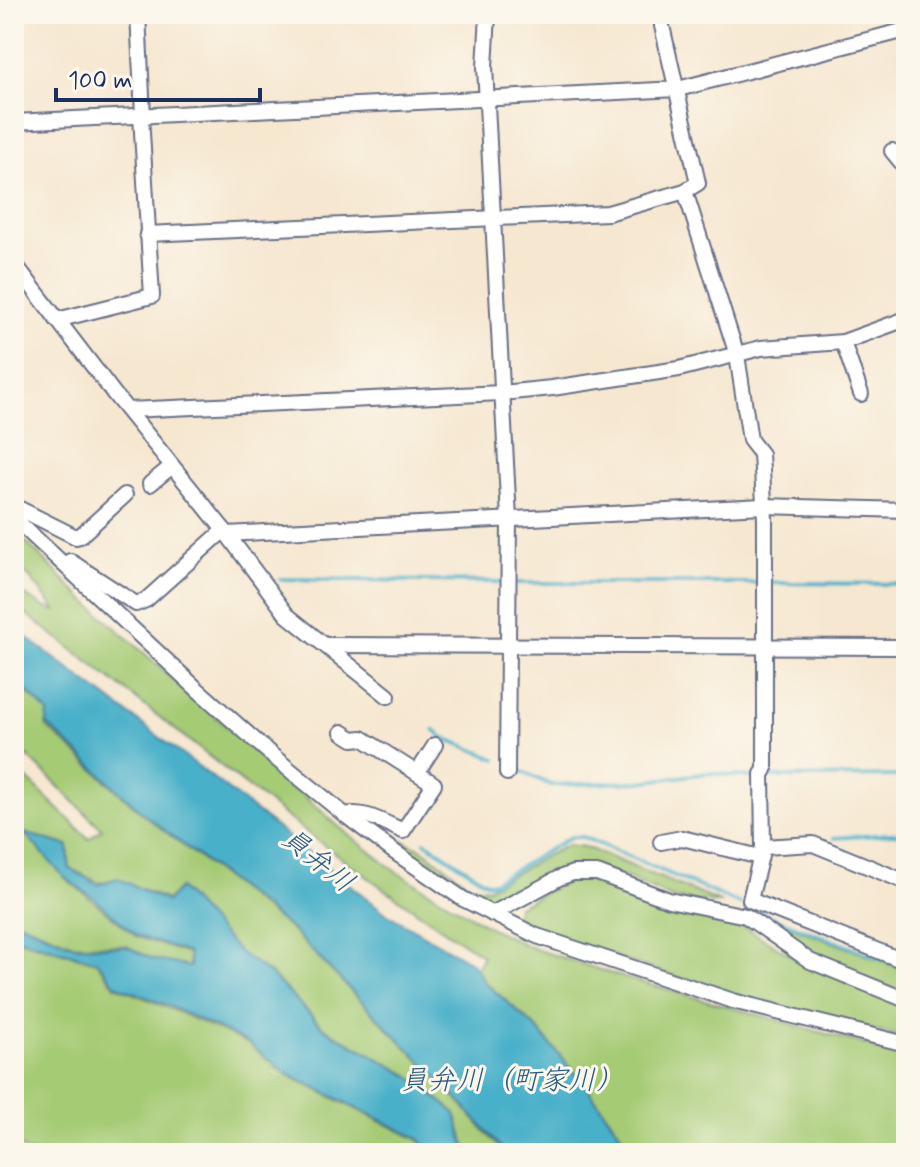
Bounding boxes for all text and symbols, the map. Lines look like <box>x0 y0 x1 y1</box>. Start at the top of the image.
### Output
scale bar <box>56 52 260 102</box>
text: 100 m <box>68 66 132 97</box>
water label: 員弁川 <box>273 820 361 902</box>
water label: 員弁川（町家川） <box>400 1063 624 1100</box>

